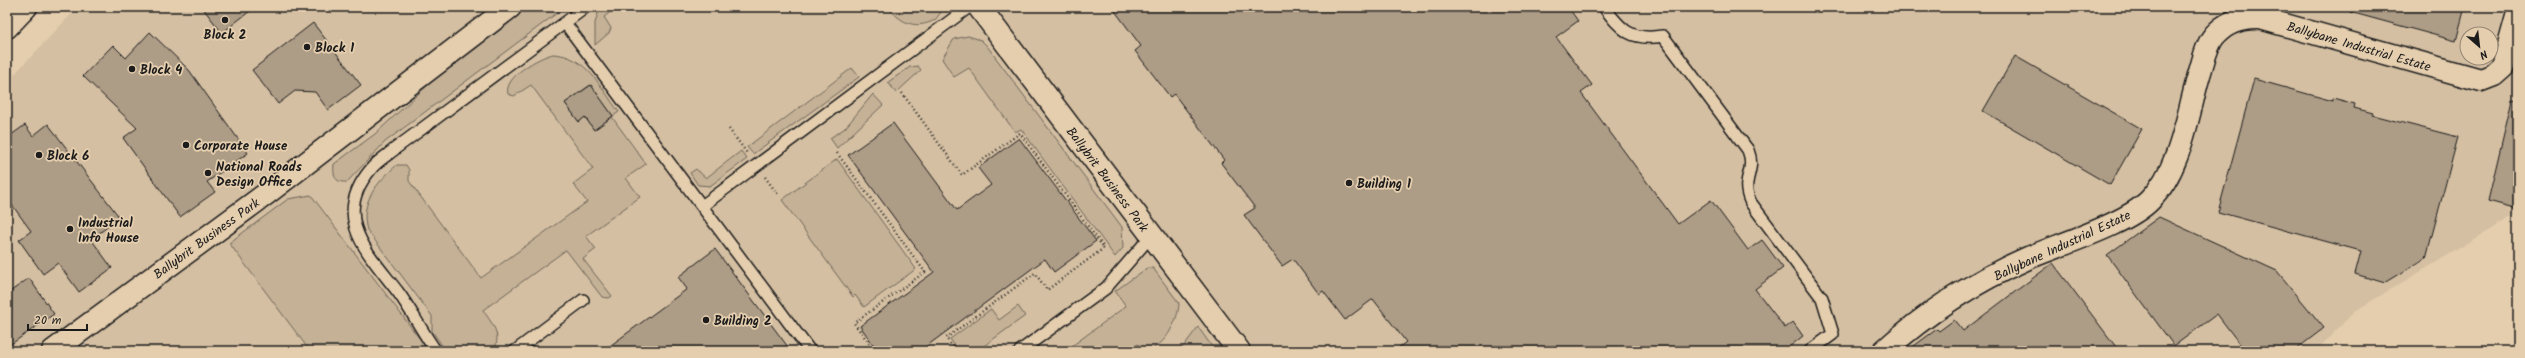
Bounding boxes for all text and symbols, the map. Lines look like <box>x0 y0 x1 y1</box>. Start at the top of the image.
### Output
marker: Block 2 <box>220 15 230 25</box>
street label: Ballybane Industrial Estate <box>2284 17 2433 78</box>
place label: Block 2 <box>204 25 247 46</box>
north arrow <box>2459 26 2499 66</box>
place label: Block 1 <box>315 38 354 59</box>
marker: Block 1 <box>302 42 312 52</box>
text: N <box>2476 44 2491 64</box>
place label: Block 4 <box>140 60 182 81</box>
marker: Block 4 <box>127 64 137 74</box>
street label: Ballybrit Business Park <box>1060 123 1154 238</box>
place label: Corporate House <box>194 136 288 157</box>
marker: Corporate House <box>181 140 191 150</box>
place label: Block 6 <box>47 146 89 167</box>
marker: Block 6 <box>34 150 44 160</box>
place label: National Roads Design Office <box>216 157 302 193</box>
marker: National Roads Design Office <box>203 168 213 178</box>
place label: Building 1 <box>1357 174 1411 195</box>
marker: Building 1 <box>1344 178 1354 188</box>
street label: Ballybrit Business Park <box>149 193 265 285</box>
street label: Ballybane Industrial Estate <box>1991 205 2135 287</box>
place label: Industrial Info House <box>78 213 140 249</box>
marker: Industrial Info House <box>65 224 75 234</box>
scale bar <box>28 306 87 332</box>
text: 20 m <box>34 311 62 330</box>
place label: Building 2 <box>714 311 772 332</box>
marker: Building 2 <box>701 315 711 325</box>

